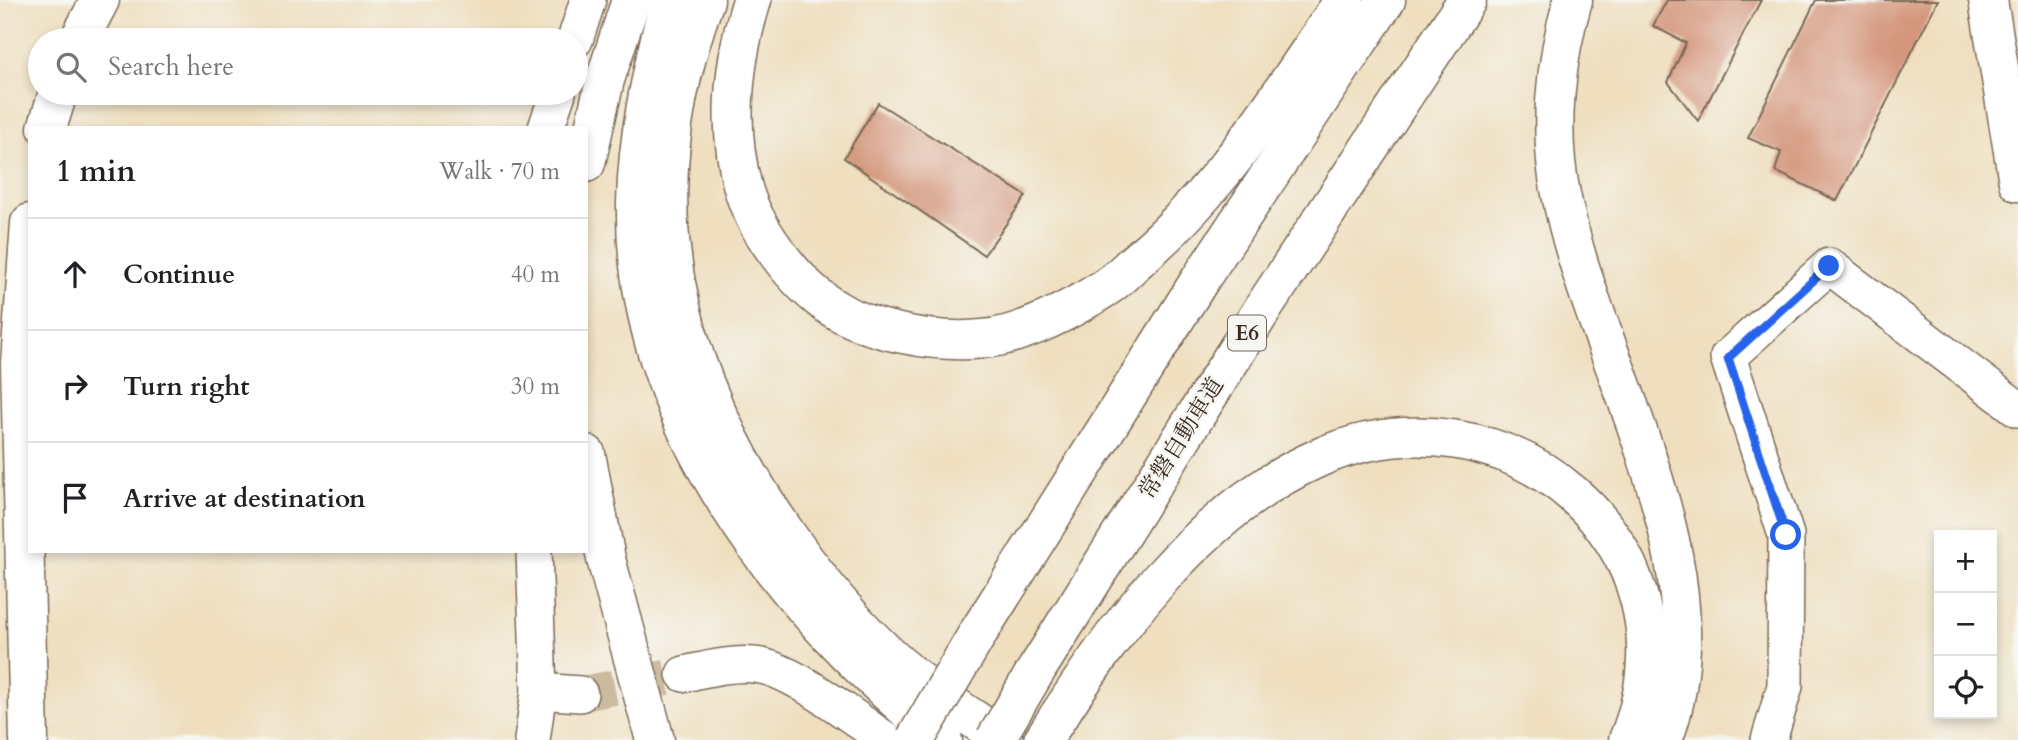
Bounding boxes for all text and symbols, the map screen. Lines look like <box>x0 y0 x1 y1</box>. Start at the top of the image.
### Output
search box <box>28 28 588 105</box>
icon: search <box>52 48 90 86</box>
text: Search here <box>108 49 234 84</box>
text: 1 min <box>56 151 136 192</box>
text: Walk · 70 m <box>439 156 560 187</box>
route end <box>1813 250 1844 281</box>
icon: ahead <box>56 255 94 293</box>
text: Continue <box>123 257 235 292</box>
text: 40 m <box>511 259 560 290</box>
road number: E6 <box>1228 316 1266 350</box>
icon: right <box>56 367 94 405</box>
text: Turn right <box>123 369 250 404</box>
text: 30 m <box>511 371 560 402</box>
street label: 常磐自動車道 <box>1131 371 1231 505</box>
icon: arrive <box>56 479 94 517</box>
text: Arrive at destination <box>123 481 366 516</box>
route start <box>1770 519 1801 550</box>
map controls <box>1934 530 1997 719</box>
button: + <box>1934 530 1997 593</box>
button: − <box>1934 593 1997 656</box>
button: locate <box>1934 656 1997 719</box>

